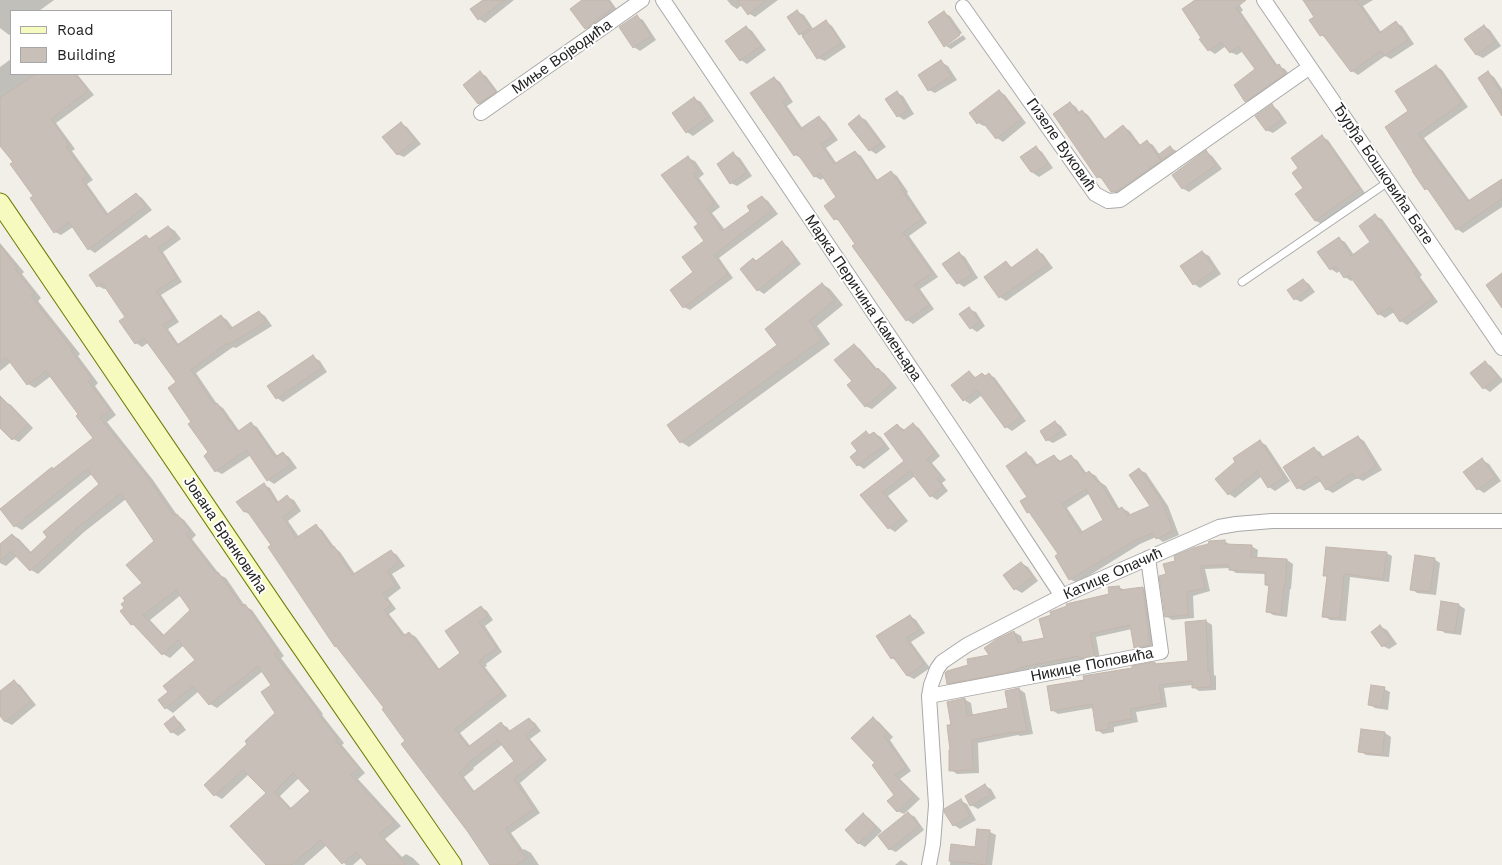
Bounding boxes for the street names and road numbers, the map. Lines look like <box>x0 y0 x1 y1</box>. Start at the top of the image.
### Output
street label: Миње Војводића <box>509 16 615 98</box>
street label: Гизеле Вуковић <box>1022 95 1100 195</box>
street label: Ђурђа Бошковића Бате <box>1329 100 1437 248</box>
street label: Марка Перичина Камењара <box>801 212 925 384</box>
street label: Јована Бранковића <box>179 473 271 597</box>
street label: Катице Опачић <box>1061 544 1165 604</box>
street label: Никице Поповића <box>1029 644 1155 686</box>

